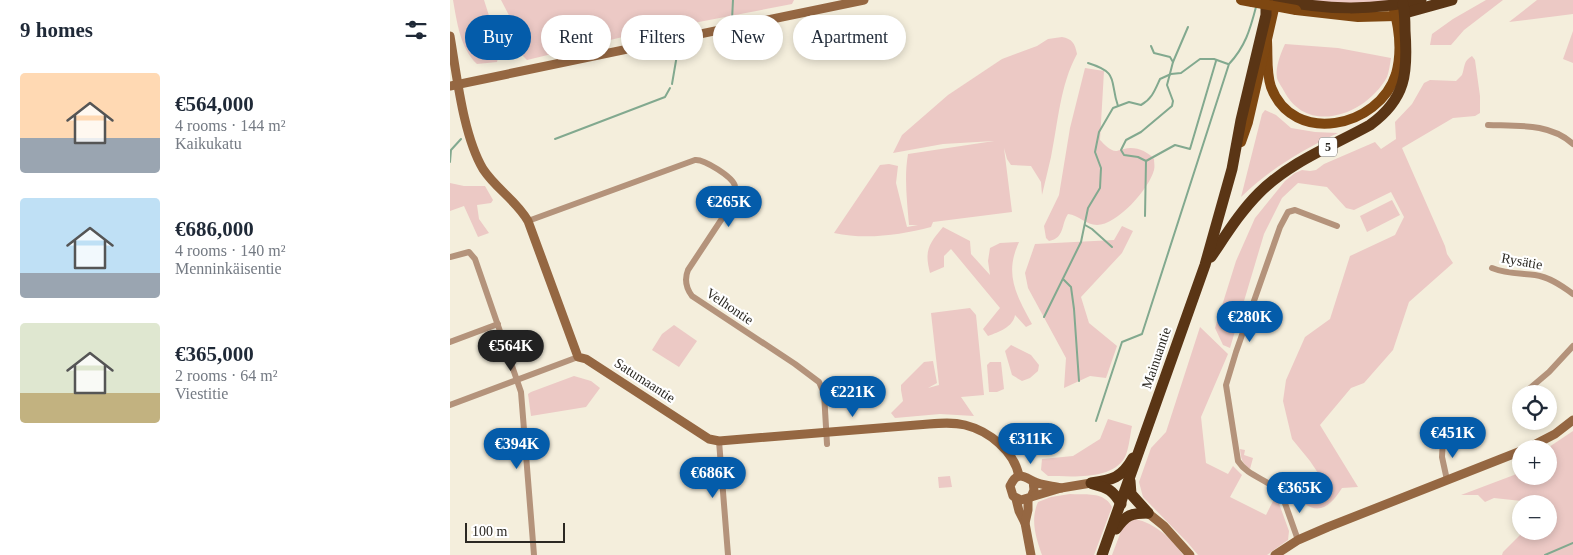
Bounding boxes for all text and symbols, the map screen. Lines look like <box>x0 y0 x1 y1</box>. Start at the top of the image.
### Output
chip: Buy <box>465 15 531 60</box>
chip: Rent <box>541 15 611 60</box>
chip: Filters <box>621 15 703 60</box>
chip: New <box>713 15 783 60</box>
chip: Apartment <box>793 15 906 60</box>
icon: filters <box>402 16 430 44</box>
text: 9 homes <box>20 18 93 42</box>
text: €564,000 <box>175 92 254 116</box>
icon: home <box>60 93 120 153</box>
text: 4 rooms · 144 m² <box>175 117 286 134</box>
text: Kaikukatu <box>175 135 242 152</box>
road number: 5 <box>1319 138 1337 156</box>
pin: €265K <box>694 186 764 228</box>
text: €265K <box>707 193 751 210</box>
text: €686,000 <box>175 217 254 241</box>
icon: home <box>60 218 120 278</box>
text: 4 rooms · 140 m² <box>175 242 286 259</box>
street label: Rysätie <box>1500 251 1544 272</box>
text: Menninkäisentie <box>175 260 282 277</box>
street label: Velhontie <box>703 285 756 328</box>
pin: €280K <box>1215 300 1285 343</box>
text: €280K <box>1228 308 1272 325</box>
street label: Mainuantie <box>1139 326 1174 391</box>
pin: €564K <box>476 330 546 372</box>
text: €564K <box>489 337 533 354</box>
text: €365,000 <box>175 342 254 366</box>
icon: home <box>60 343 120 403</box>
street label: Satumaantie <box>612 355 678 406</box>
text: 2 rooms · 64 m² <box>175 367 278 384</box>
pin: €221K <box>818 376 888 418</box>
text: €221K <box>831 383 875 400</box>
text: Viestitie <box>175 385 228 402</box>
map controls <box>1512 385 1557 540</box>
button: locate <box>1512 385 1557 430</box>
pin: €451K <box>1418 416 1488 459</box>
pin: €311K <box>996 422 1066 465</box>
text: €451K <box>1431 424 1475 441</box>
pin: €394K <box>482 428 552 470</box>
text: €311K <box>1009 430 1053 447</box>
text: €394K <box>495 435 539 452</box>
button: + <box>1512 440 1557 485</box>
pin: €686K <box>678 456 748 499</box>
text: €686K <box>691 464 735 481</box>
pin: €365K <box>1265 472 1335 514</box>
text: €365K <box>1278 479 1322 496</box>
button: − <box>1512 495 1557 540</box>
scale bar <box>465 520 565 543</box>
text: 100 m <box>472 524 507 539</box>

